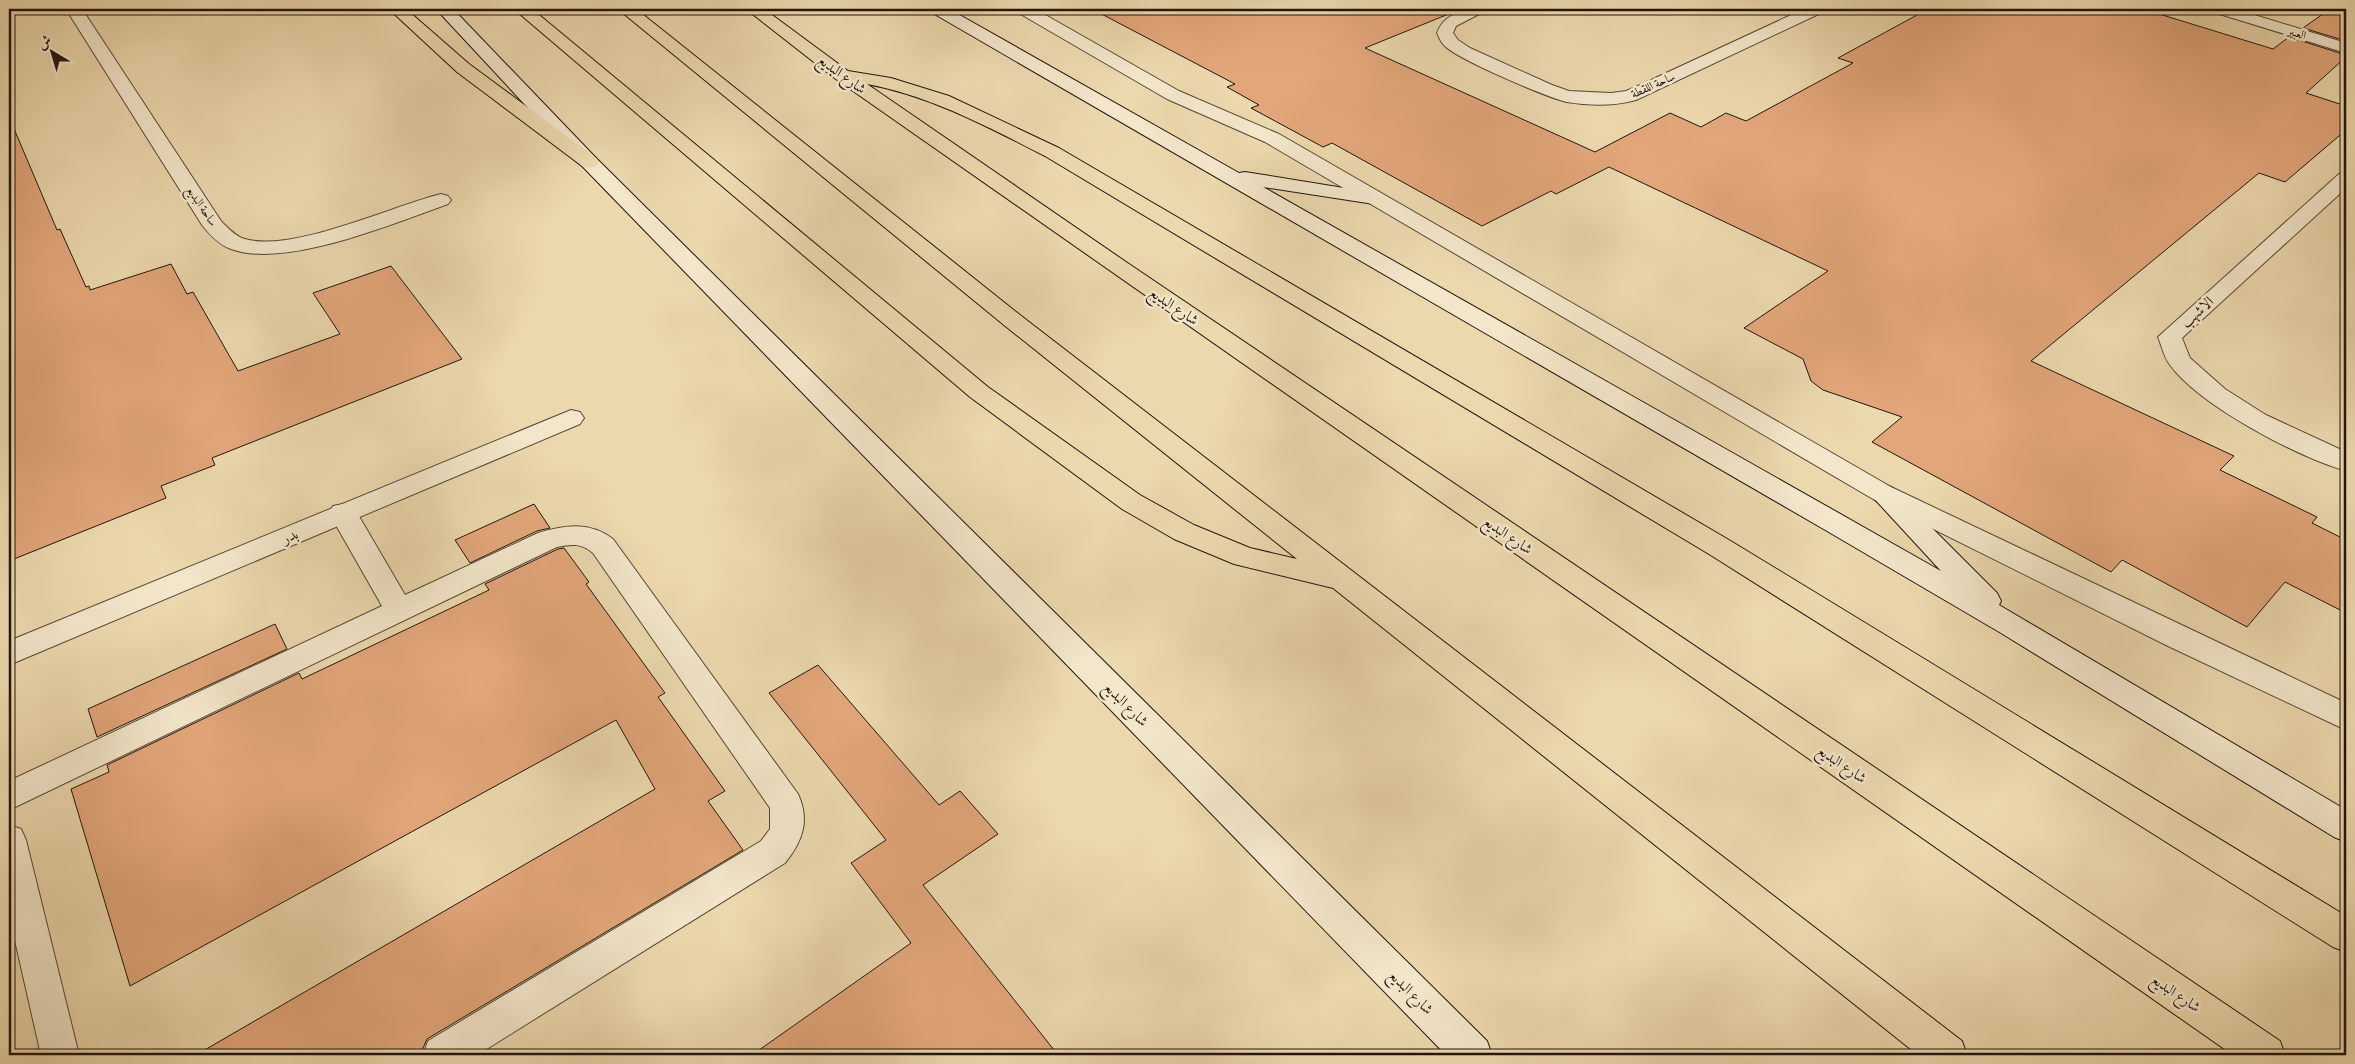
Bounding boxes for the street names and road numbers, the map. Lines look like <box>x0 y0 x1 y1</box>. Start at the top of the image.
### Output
street label: العبير <box>2284 22 2309 43</box>
street label: شارع البديع <box>811 49 870 102</box>
street label: ساحة اللقطة <box>1628 68 1678 102</box>
street label: ساحة البديع <box>180 183 221 231</box>
street label: شارع البديع <box>1143 282 1203 333</box>
street label: الاشهب <box>2176 292 2218 332</box>
street label: شارع البديع <box>1477 511 1537 562</box>
street label: بدر <box>277 524 301 549</box>
street label: شارع البديع <box>1096 677 1153 734</box>
street label: شارع البديع <box>1811 740 1871 791</box>
street label: شارع البديع <box>1381 965 1438 1022</box>
street label: شارع البديع <box>2145 969 2205 1020</box>

